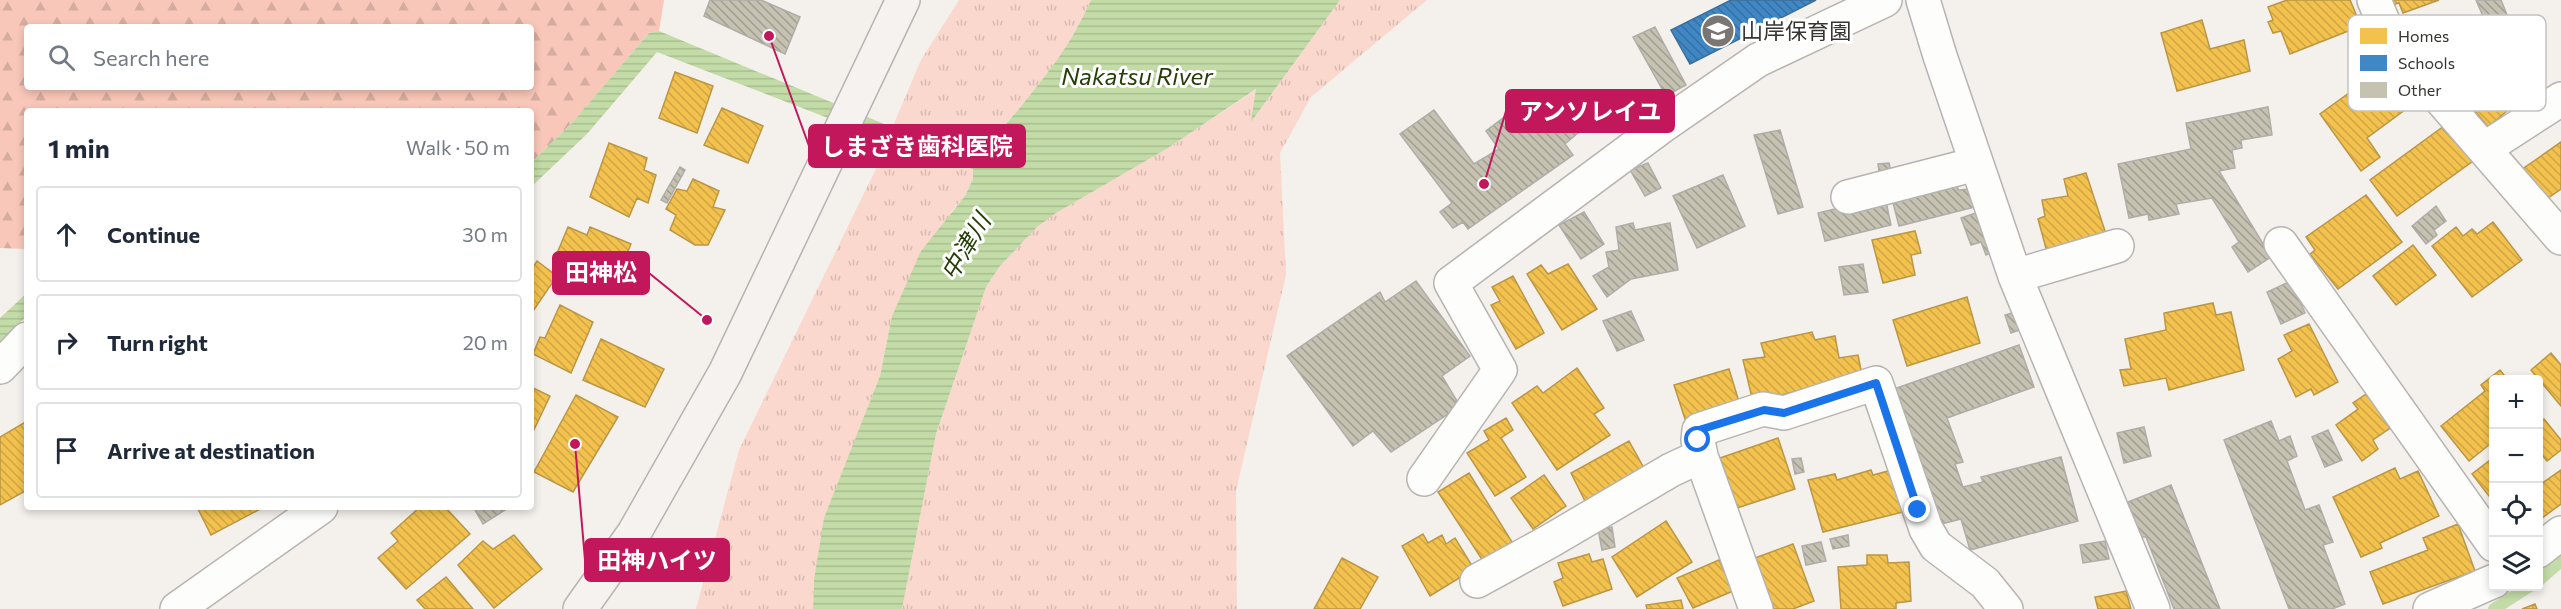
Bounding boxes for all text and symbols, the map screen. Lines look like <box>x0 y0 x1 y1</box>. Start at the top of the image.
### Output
school or university icon: 山岸保育園 <box>1700 13 1736 49</box>
legend <box>2348 15 2546 111</box>
place label: 山岸保育園 <box>1741 17 1851 44</box>
search box <box>24 24 534 90</box>
text: Homes <box>2398 26 2449 45</box>
icon: search <box>45 41 78 74</box>
text: Search here <box>93 44 209 71</box>
text: Schools <box>2398 53 2455 72</box>
water label: Nakatsu River <box>1061 61 1214 90</box>
text: Other <box>2398 80 2442 99</box>
callout: アンソレイユ <box>1506 90 1674 132</box>
text: アンソレイユ <box>1519 96 1661 125</box>
callout: しまざき歯科医院 <box>809 125 1025 167</box>
text: しまざき歯科医院 <box>821 131 1013 160</box>
text: 1 min <box>48 132 110 163</box>
text: Walk · 50 m <box>406 135 510 159</box>
water label: 中津川 <box>934 205 997 285</box>
icon: ahead <box>50 218 83 251</box>
text: Continue <box>107 221 200 248</box>
text: 30 m <box>462 222 508 246</box>
callout: 田神松 <box>553 252 649 294</box>
text: 田神松 <box>565 257 637 286</box>
icon: right <box>50 326 83 359</box>
text: Turn right <box>107 329 208 356</box>
text: 20 m <box>463 330 508 354</box>
map controls <box>2489 375 2543 591</box>
button: + <box>2489 375 2543 429</box>
route start <box>1684 426 1710 452</box>
button: − <box>2489 429 2543 483</box>
icon: arrive <box>50 434 83 467</box>
text: Arrive at destination <box>107 437 315 464</box>
button: locate <box>2489 483 2543 537</box>
route end <box>1904 496 1930 522</box>
button: layers <box>2489 537 2543 591</box>
callout: 田神ハイツ <box>585 539 729 581</box>
text: 田神ハイツ <box>597 545 717 574</box>

